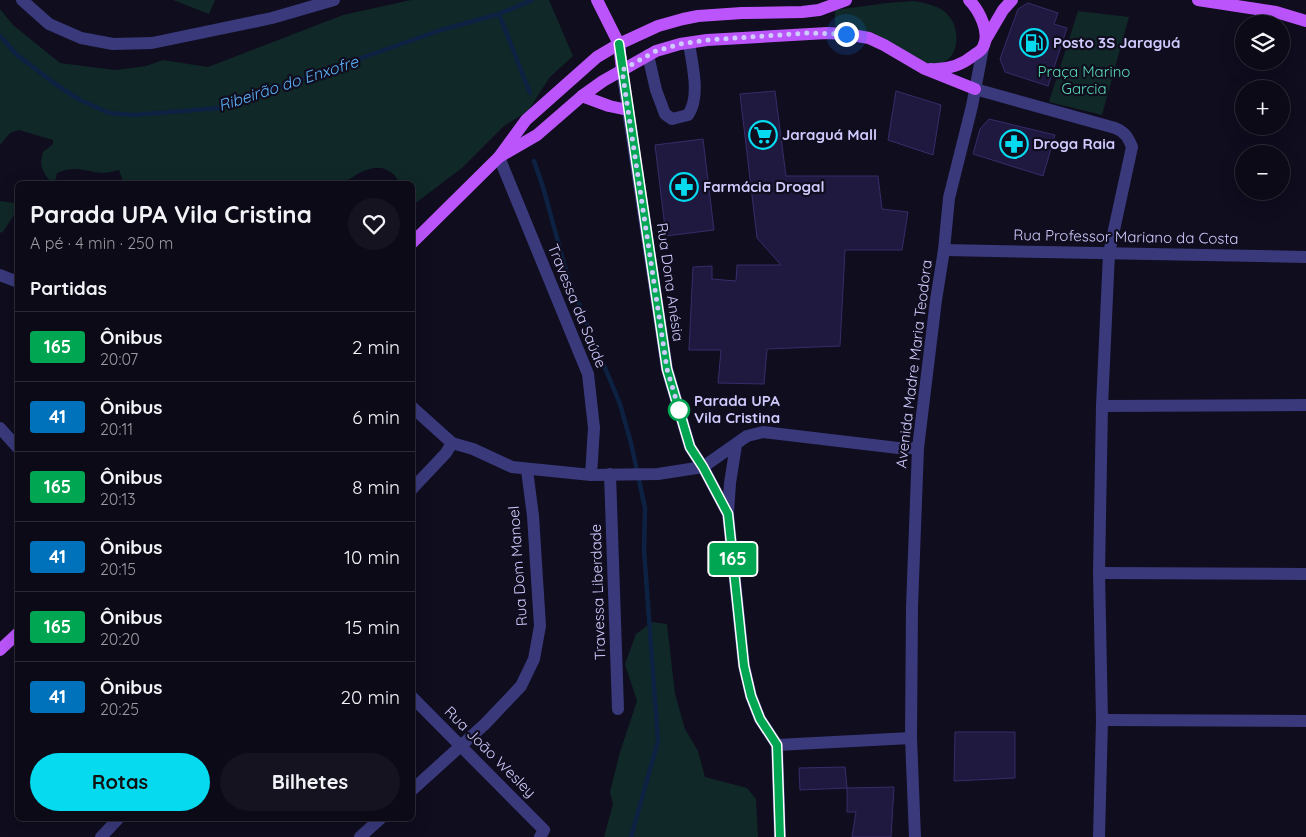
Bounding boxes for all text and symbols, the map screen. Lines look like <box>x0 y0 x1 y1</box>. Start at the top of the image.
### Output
map controls <box>1235 15 1290 200</box>
button: layers <box>1235 15 1290 70</box>
your location <box>834 22 859 47</box>
fuel station icon: Posto 3S Jaraguá <box>1019 28 1049 58</box>
place label: Posto 3S Jaraguá <box>1053 33 1180 52</box>
water label: Ribeirão do Enxofre <box>216 51 361 115</box>
park label: Praça Marino Garcia <box>1038 62 1130 98</box>
button: + <box>1235 80 1290 135</box>
supermarket icon: Jaraguá Mall <box>748 120 778 150</box>
place label: Jaraguá Mall <box>782 125 877 144</box>
pharmacy icon: Droga Raia <box>999 129 1029 159</box>
place label: Droga Raia <box>1033 134 1115 153</box>
button: − <box>1235 145 1290 200</box>
pharmacy icon: Farmácia Drogal <box>669 172 699 202</box>
place label: Farmácia Drogal <box>703 177 825 196</box>
button: heart <box>348 198 400 250</box>
text: Parada UPA Vila Cristina <box>30 199 312 229</box>
street label: Rua Dona Anésia <box>653 221 688 342</box>
street label: Rua Professor Mariano da Costa <box>1013 225 1239 248</box>
text: A pé · 4 min · 250 m <box>30 233 173 253</box>
street label: Travessa da Saúde <box>544 241 611 371</box>
street label: Avenida Madre Maria Teodora <box>891 259 936 469</box>
text: Partidas <box>30 276 107 300</box>
text: Ônibus <box>100 325 162 349</box>
text: 165 <box>44 335 71 358</box>
text: 2 min <box>352 335 400 359</box>
text: 20:07 <box>100 349 138 369</box>
place label: Parada UPA Vila Cristina <box>694 391 780 427</box>
text: Ônibus <box>100 395 162 419</box>
marker: Parada UPA Vila Cristina <box>668 399 690 421</box>
text: 41 <box>49 405 66 428</box>
text: 6 min <box>352 405 400 429</box>
text: 20:11 <box>100 419 133 439</box>
text: Ônibus <box>100 465 162 489</box>
text: 165 <box>44 475 71 498</box>
text: 8 min <box>352 475 400 499</box>
text: 20:13 <box>100 489 136 509</box>
street label: Rua Dom Manoel <box>504 505 531 627</box>
street label: Travessa Liberdade <box>586 524 609 660</box>
text: Ônibus <box>100 535 162 559</box>
line badge: 165 <box>704 543 762 575</box>
text: 41 <box>49 545 66 568</box>
text: 10 min <box>344 545 400 569</box>
text: 165 <box>719 547 747 570</box>
text: 20:15 <box>100 559 136 579</box>
text: Ônibus <box>100 605 162 629</box>
text: 165 <box>44 615 71 638</box>
text: 15 min <box>345 615 400 639</box>
text: 20:20 <box>100 629 140 649</box>
text: Ônibus <box>100 675 162 699</box>
text: 41 <box>49 685 66 708</box>
text: 20 min <box>341 685 400 709</box>
text: 20:25 <box>100 699 139 719</box>
street label: Rua João Wesley <box>441 702 540 801</box>
button: Rotas <box>30 753 210 811</box>
button: Bilhetes <box>220 753 400 811</box>

